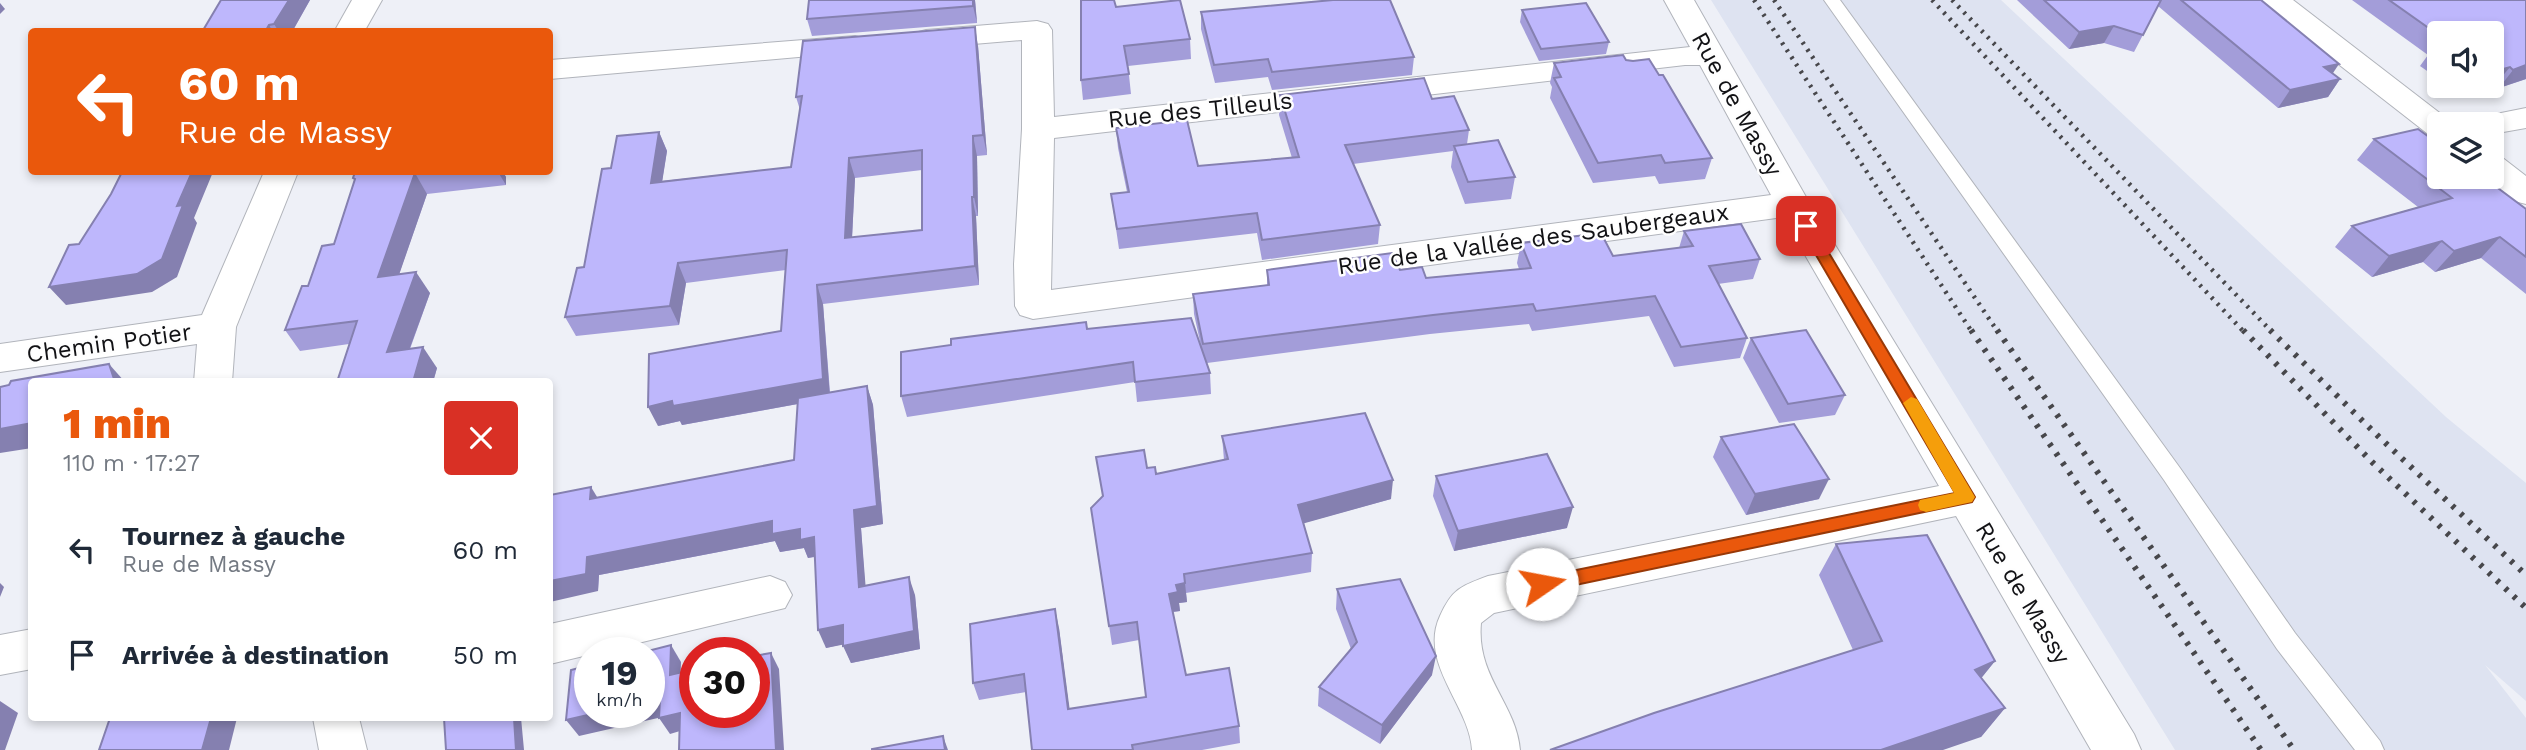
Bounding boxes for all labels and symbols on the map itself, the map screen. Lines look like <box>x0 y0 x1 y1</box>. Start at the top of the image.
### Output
street label: Rue de Massy <box>1686 27 1788 182</box>
street label: Rue des Tilleuls <box>1106 86 1294 134</box>
pin <box>1776 196 1836 256</box>
street label: Rue de la Vallée des Saubergeaux <box>1336 198 1730 280</box>
street label: Chemin Potier <box>25 318 193 368</box>
street label: Rue de Massy <box>1970 517 2077 670</box>
position arrow <box>1505 547 1579 621</box>
speed limit sign: 30 <box>679 637 770 728</box>

